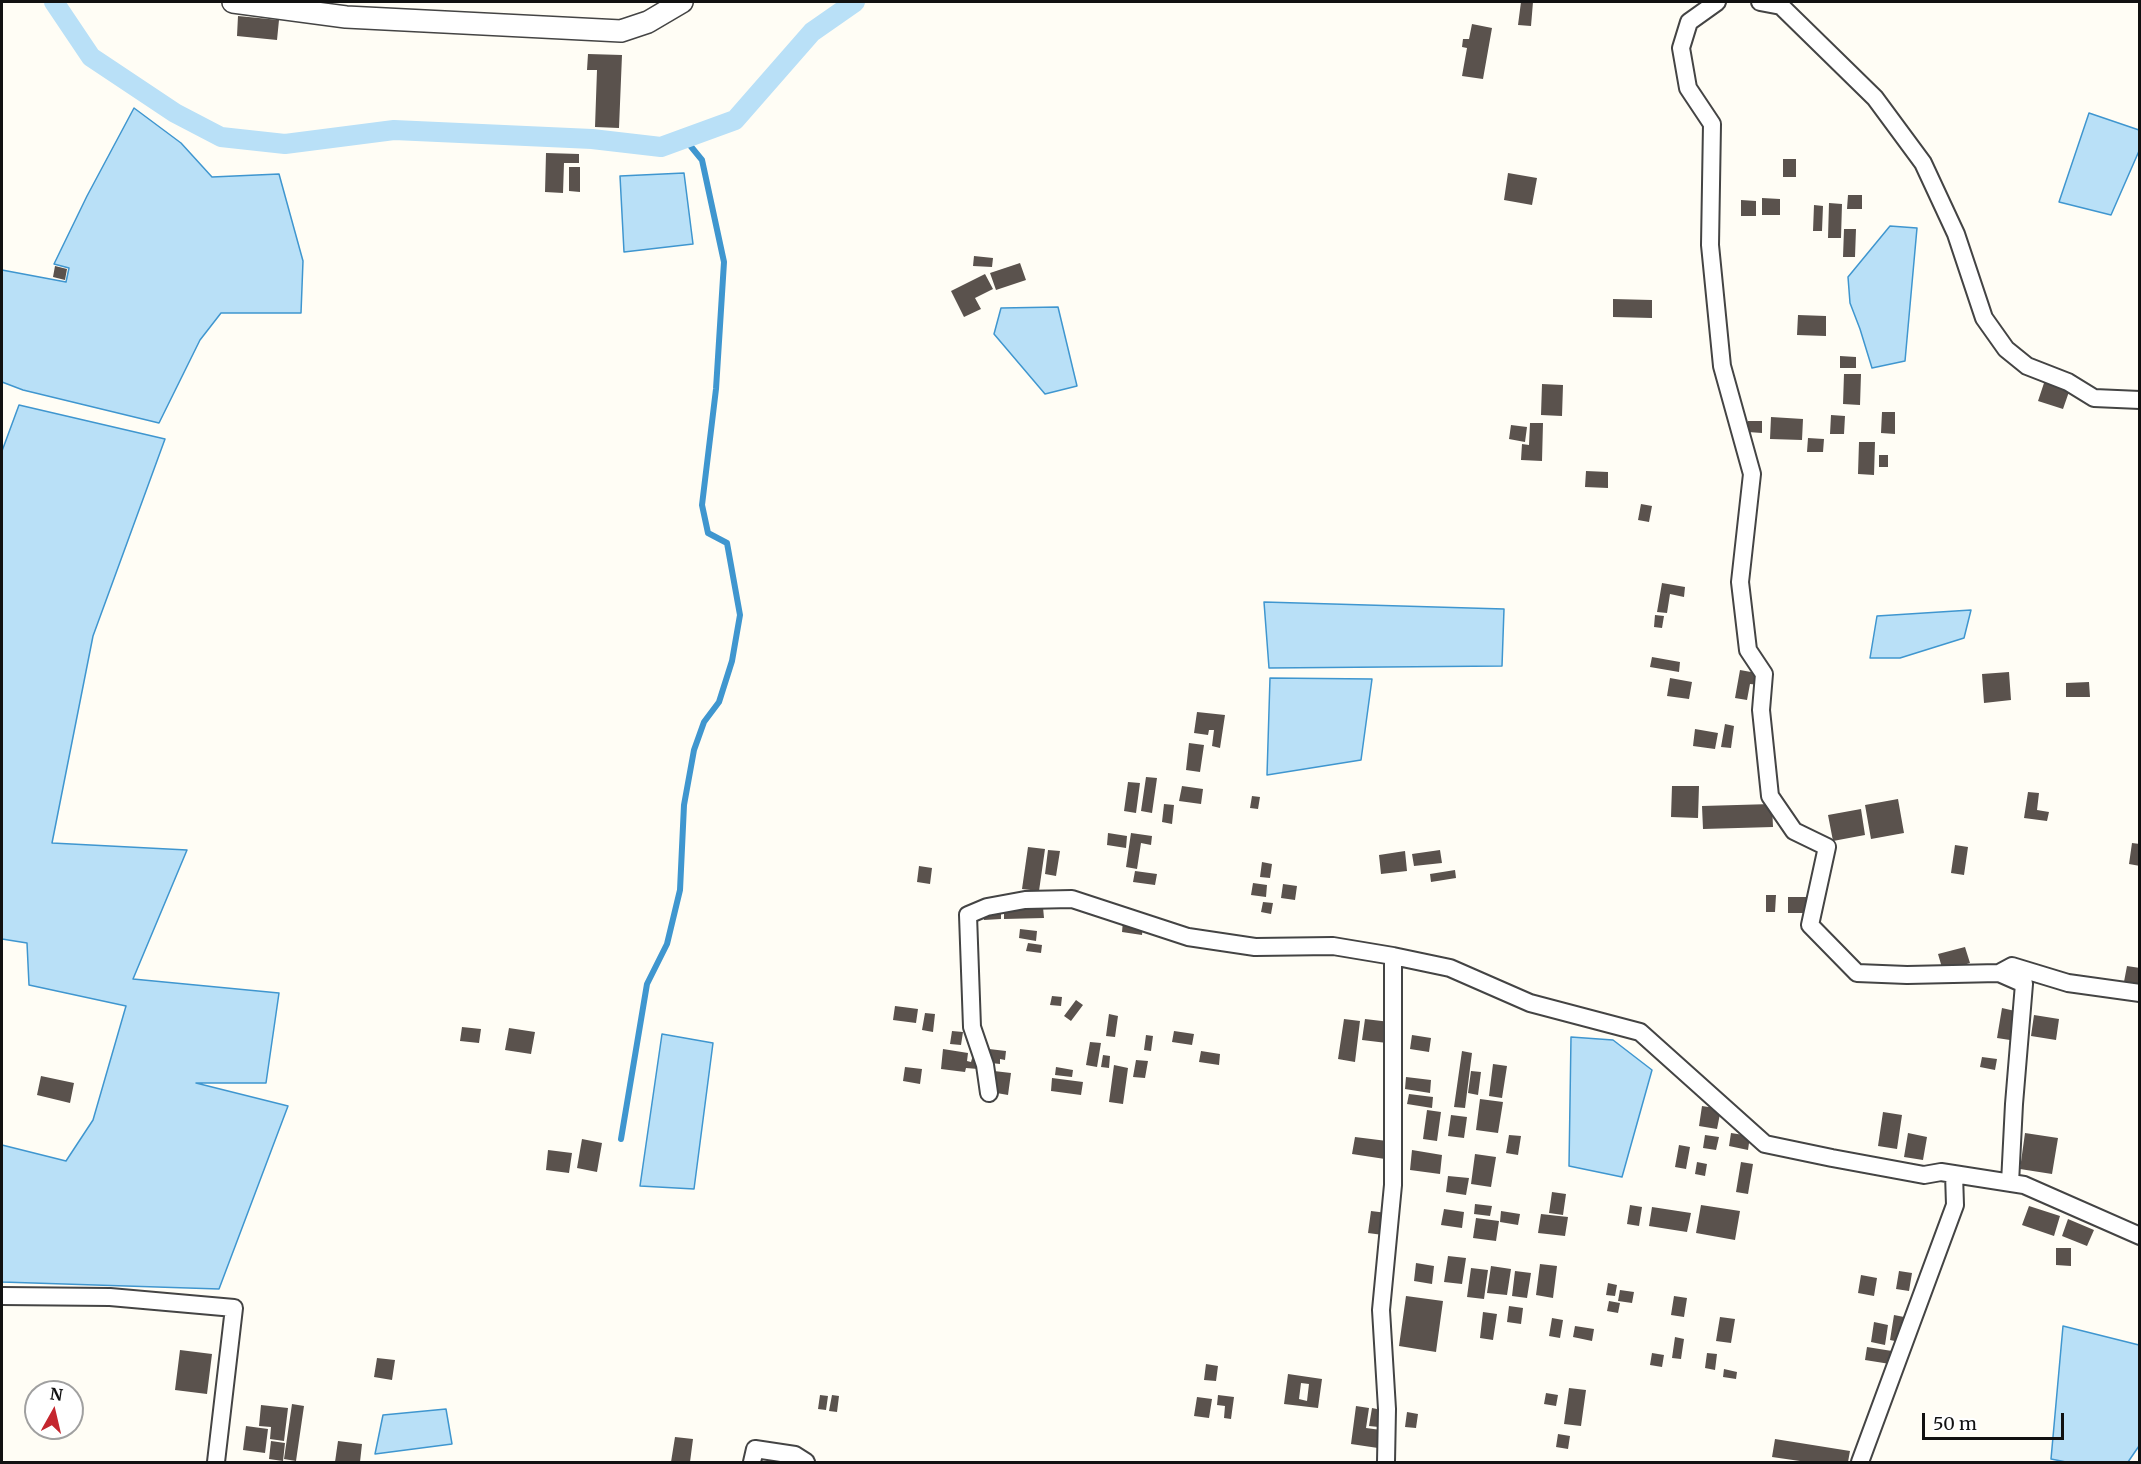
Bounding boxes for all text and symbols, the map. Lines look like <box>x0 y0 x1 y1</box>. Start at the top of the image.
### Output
north arrow <box>24 1380 84 1440</box>
text: N <box>49 1383 64 1405</box>
scale bar <box>1925 1401 2068 1439</box>
text: 50 m <box>1933 1412 1977 1435</box>

